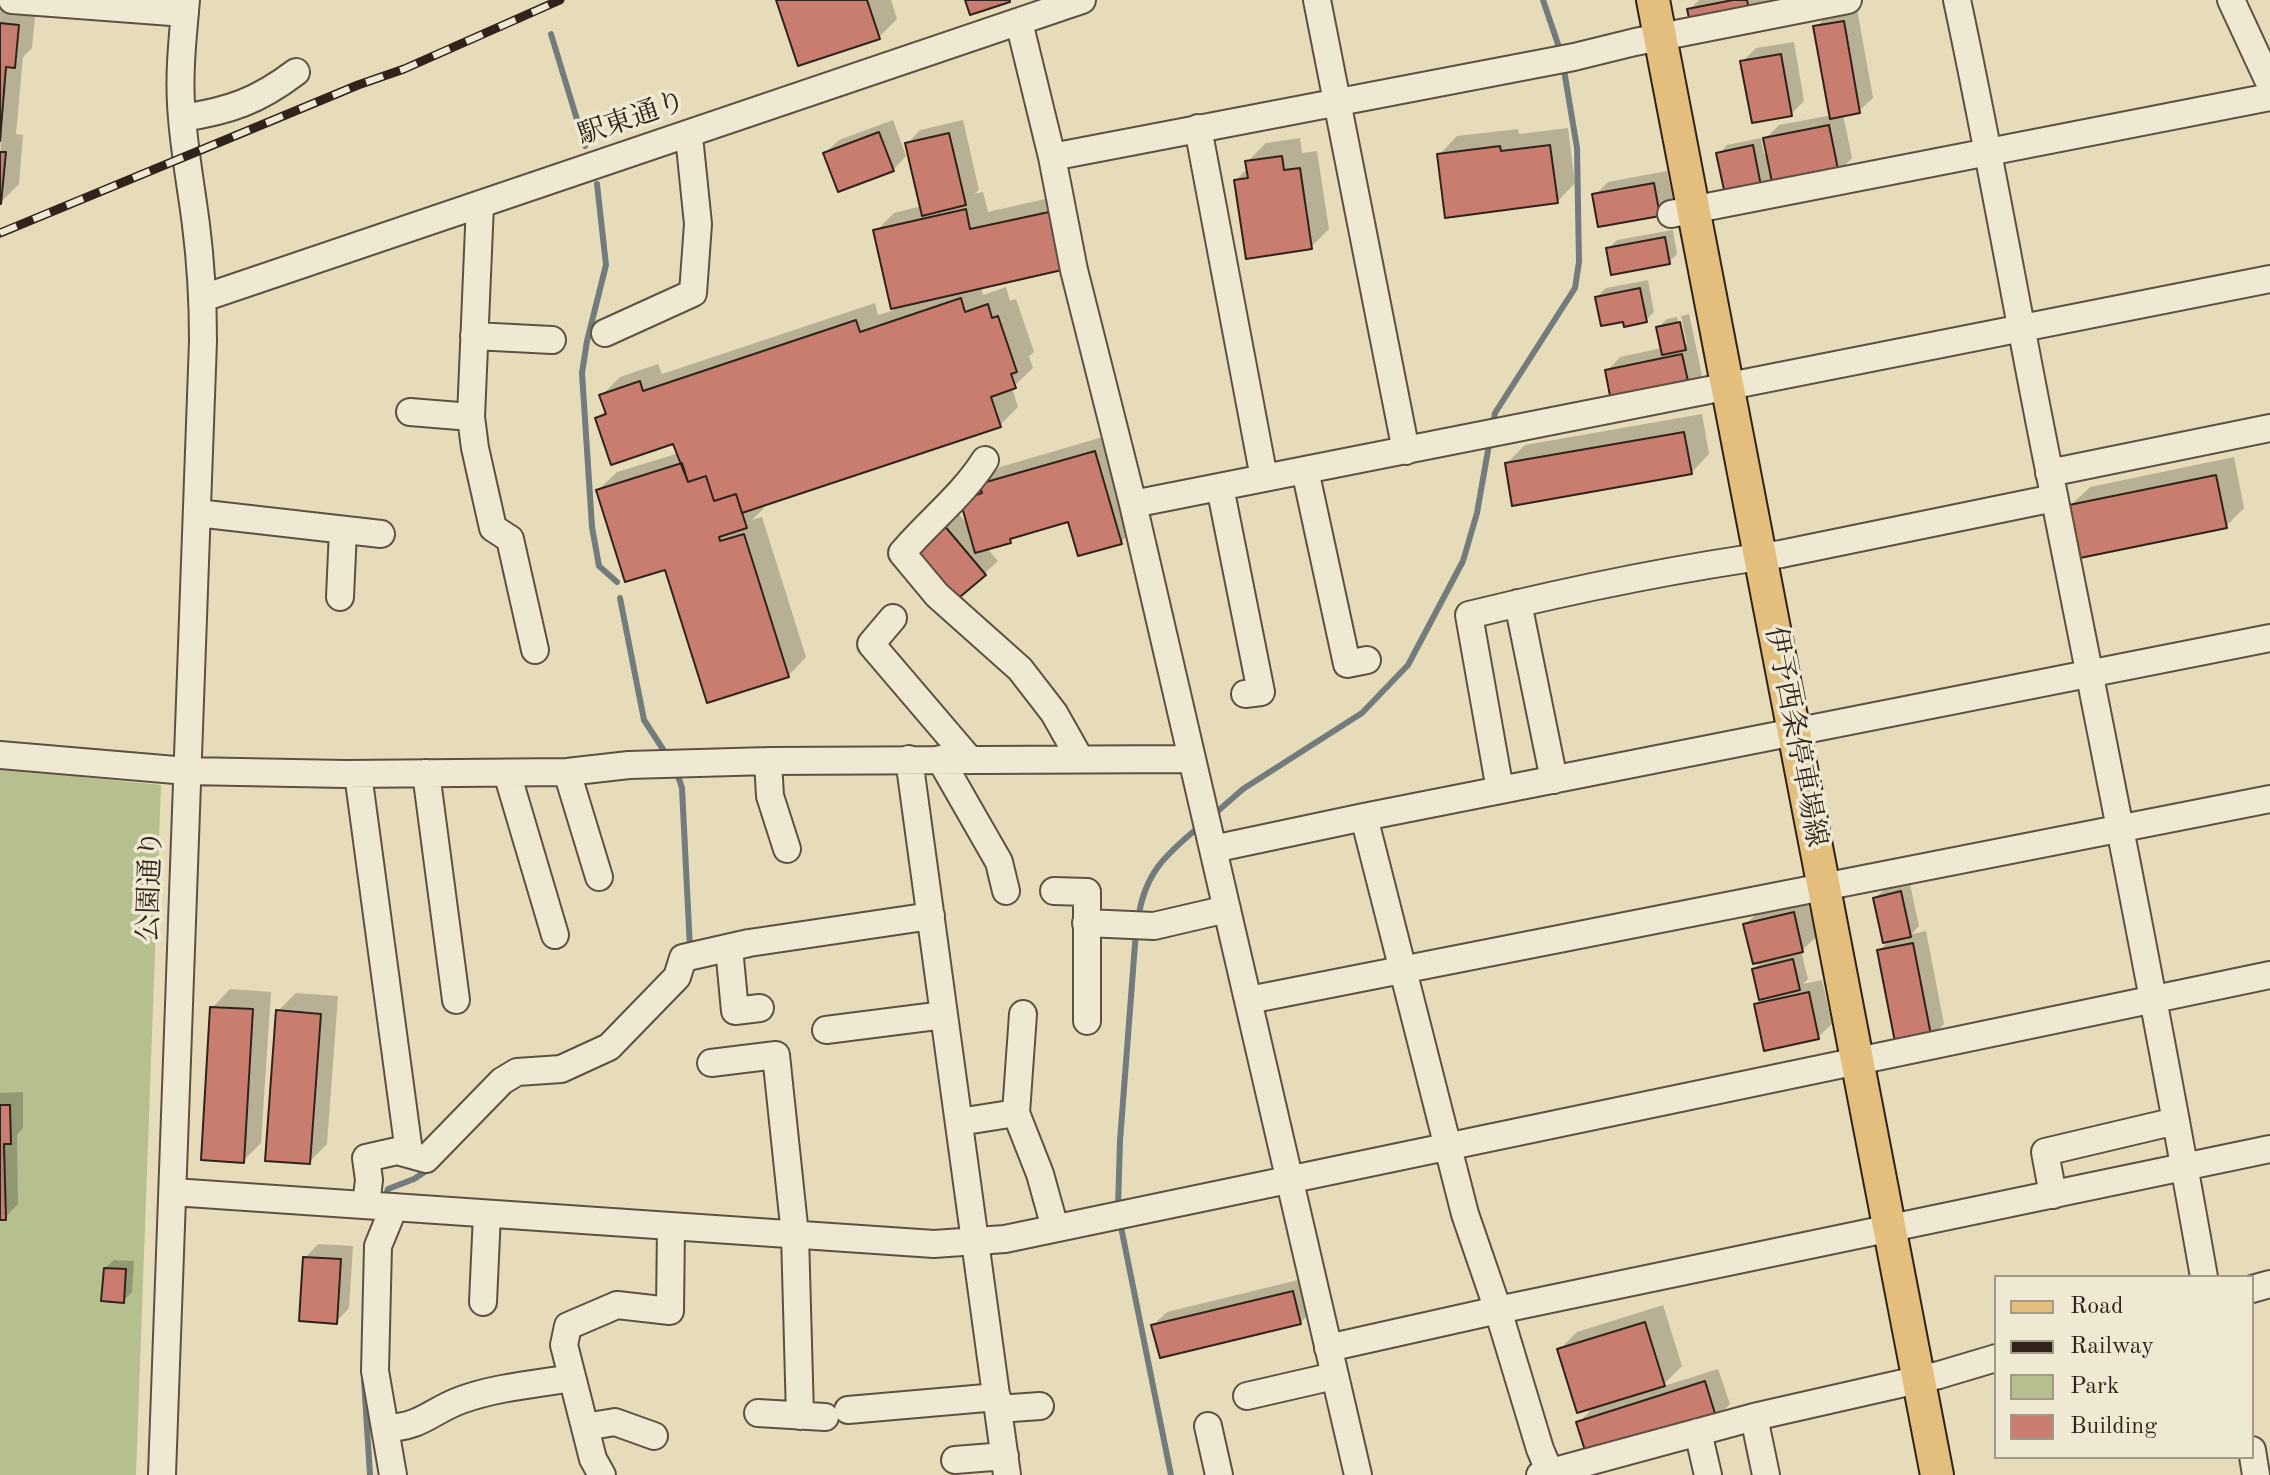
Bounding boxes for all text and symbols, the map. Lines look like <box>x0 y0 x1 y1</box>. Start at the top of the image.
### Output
street label: 駅東通り <box>574 85 690 153</box>
street label: 伊予西条停車場線 <box>1757 624 1833 850</box>
street label: 公園通り <box>132 829 170 943</box>
legend <box>1994 1275 2254 1459</box>
text: Road <box>2070 1295 2123 1319</box>
text: Railway <box>2070 1335 2154 1359</box>
text: Park <box>2070 1375 2119 1399</box>
text: Building <box>2070 1415 2157 1439</box>

